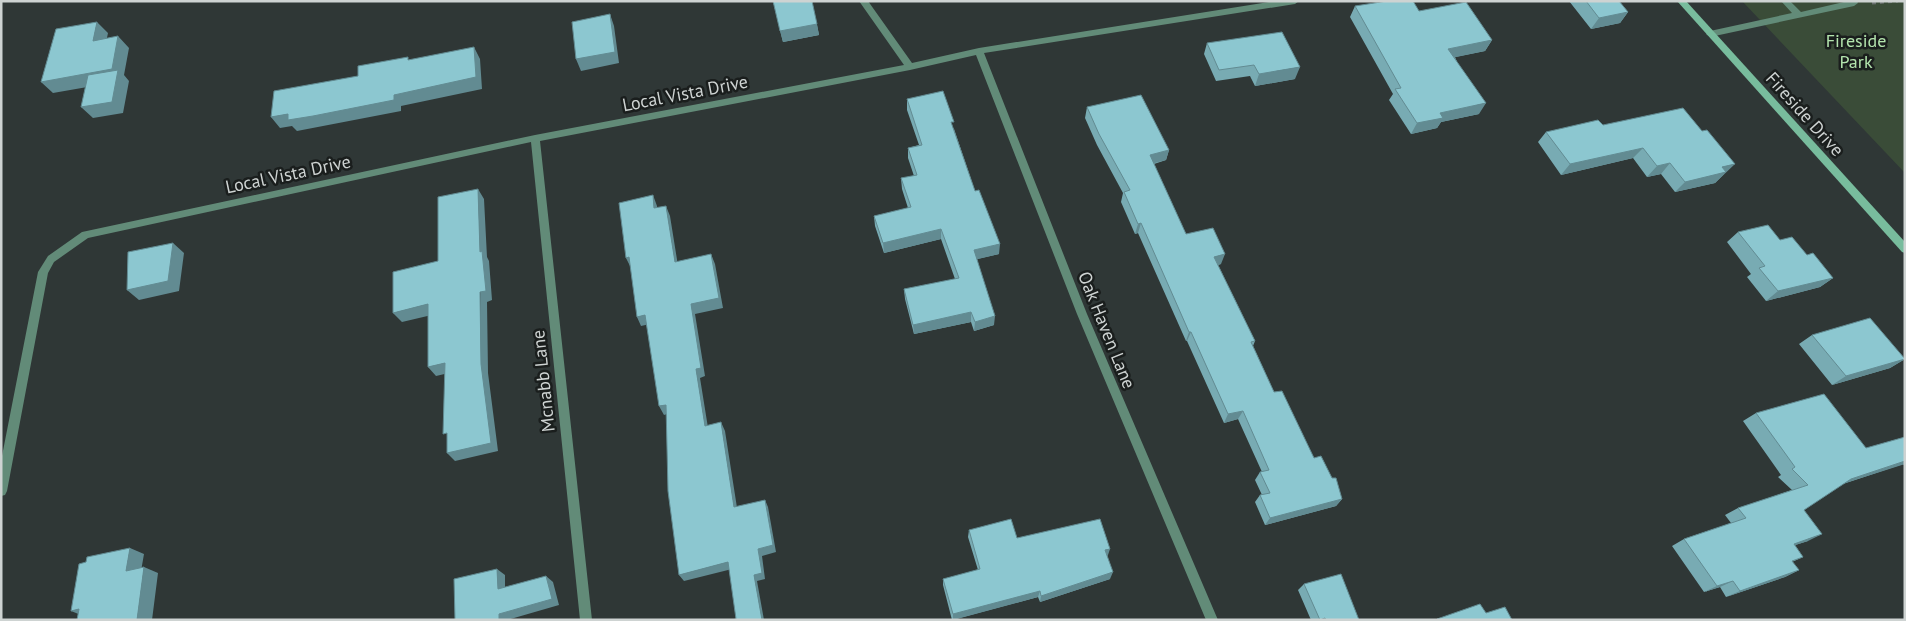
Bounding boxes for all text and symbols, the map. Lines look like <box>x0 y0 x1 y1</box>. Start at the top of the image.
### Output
park label: Fireside Park <box>1826 29 1886 73</box>
street label: Fireside Drive <box>1761 67 1849 161</box>
street label: Local Vista Drive <box>620 70 750 116</box>
street label: Local Vista Drive <box>223 150 353 198</box>
street label: Oak Haven Lane <box>1073 268 1141 392</box>
street label: Mcnabb Lane <box>526 329 560 433</box>

